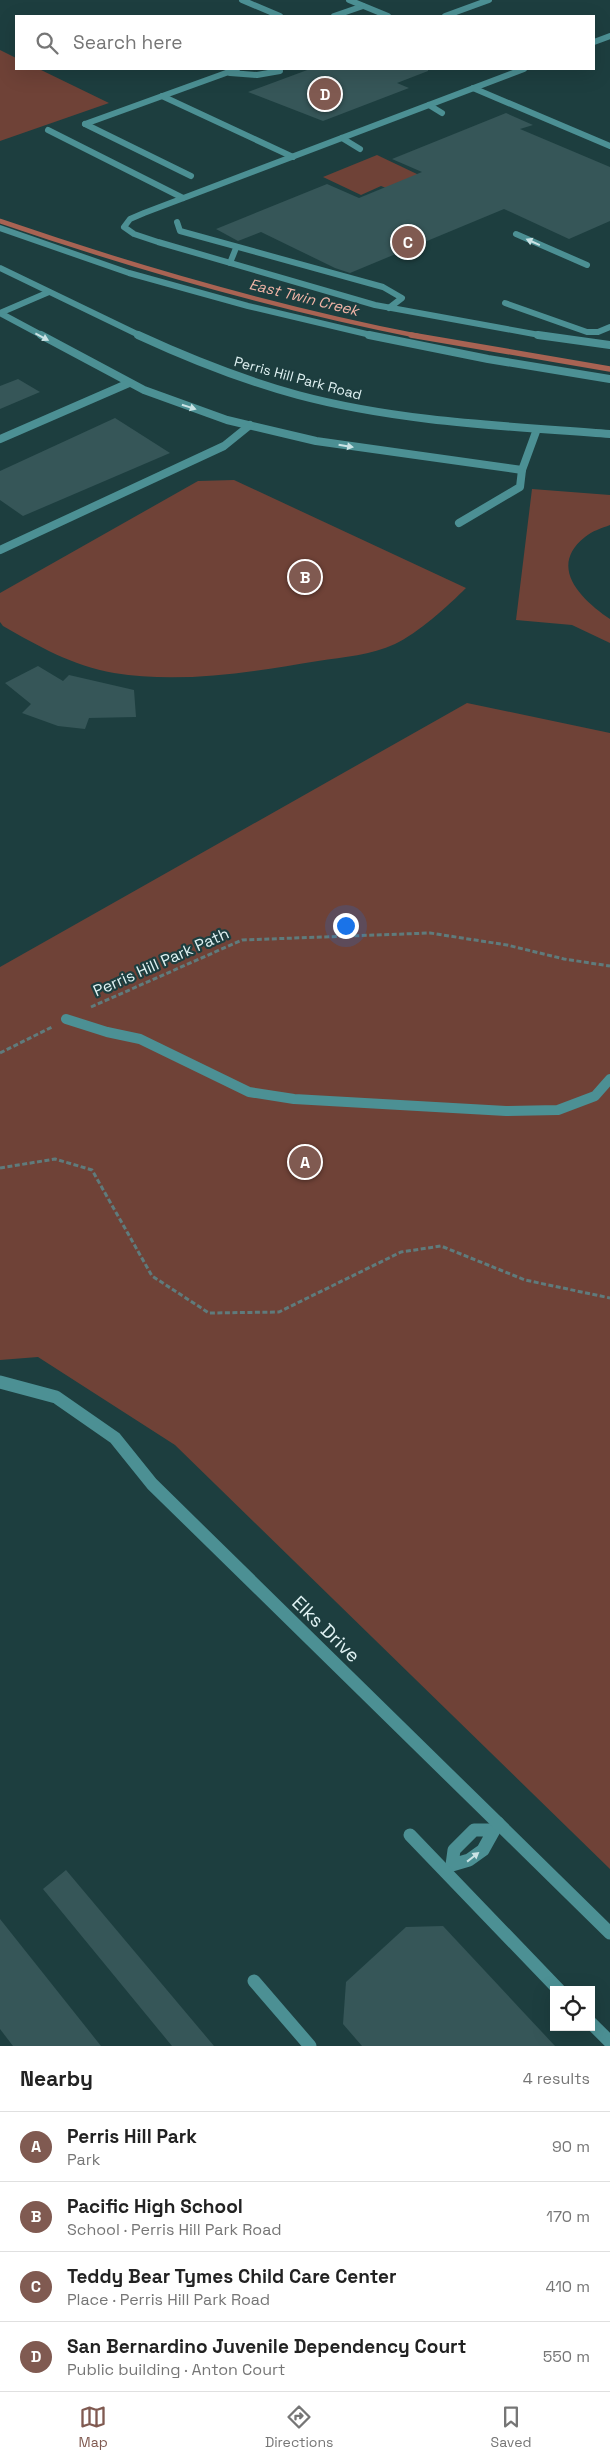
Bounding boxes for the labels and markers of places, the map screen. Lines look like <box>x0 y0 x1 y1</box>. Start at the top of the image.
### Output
pin: D <box>309 75 341 113</box>
pin: C <box>392 223 424 261</box>
pin: B <box>289 558 321 596</box>
pin: A <box>289 1143 321 1181</box>

